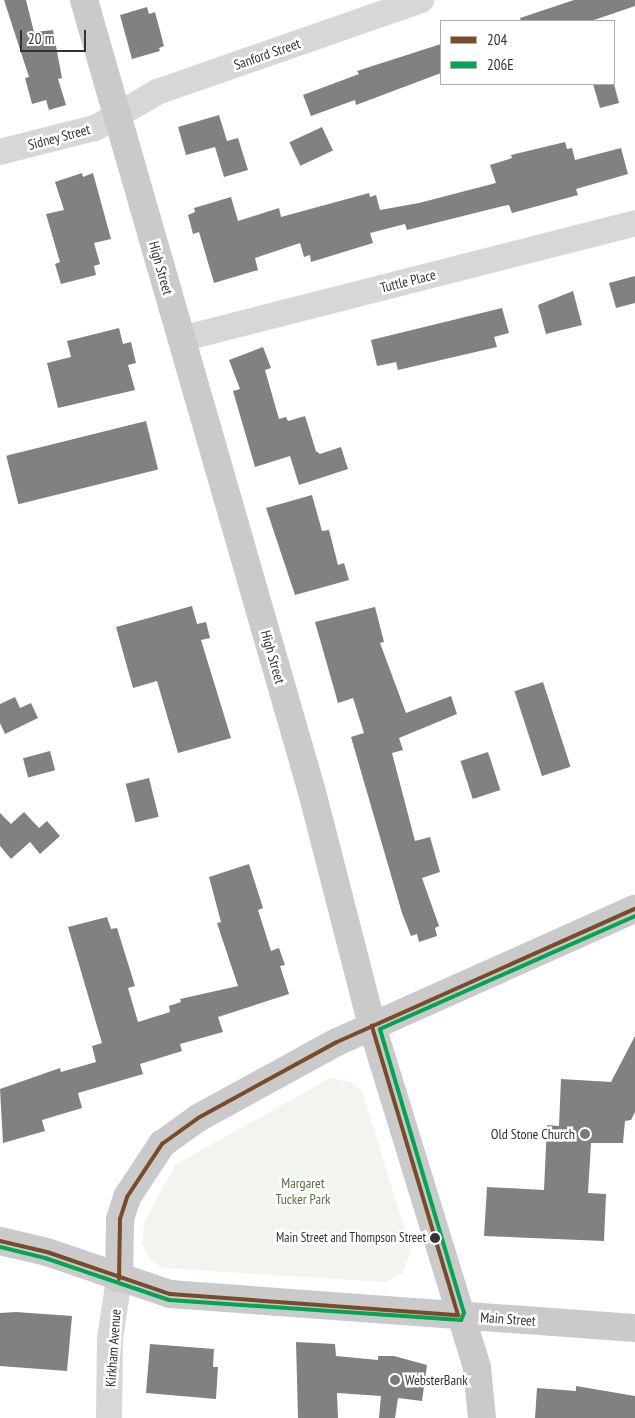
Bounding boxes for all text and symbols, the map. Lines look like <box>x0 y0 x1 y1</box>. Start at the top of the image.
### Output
scale bar <box>22 20 89 52</box>
legend <box>440 20 615 85</box>
text: 20 m <box>28 29 54 48</box>
text: 204 <box>487 30 507 49</box>
street label: Sanford Street <box>232 35 302 73</box>
text: 206E <box>487 55 514 74</box>
street label: Sidney Street <box>26 121 92 153</box>
street label: High Street <box>145 239 177 297</box>
street label: Tuttle Place <box>379 266 437 296</box>
street label: High Street <box>257 628 289 686</box>
place label: Old Stone Church <box>491 1126 575 1142</box>
marker: Old Stone Church <box>579 1128 591 1140</box>
park label: Margaret Tucker Park <box>276 1175 330 1208</box>
place label: Main Street and Thompson Street <box>276 1230 426 1246</box>
marker: Main Street and Thompson Street <box>430 1233 440 1243</box>
street label: Kirkham Avenue <box>102 1308 124 1388</box>
street label: Main Street <box>480 1309 536 1329</box>
place label: WebsterBank <box>405 1372 468 1388</box>
marker: WebsterBank <box>389 1374 401 1386</box>

